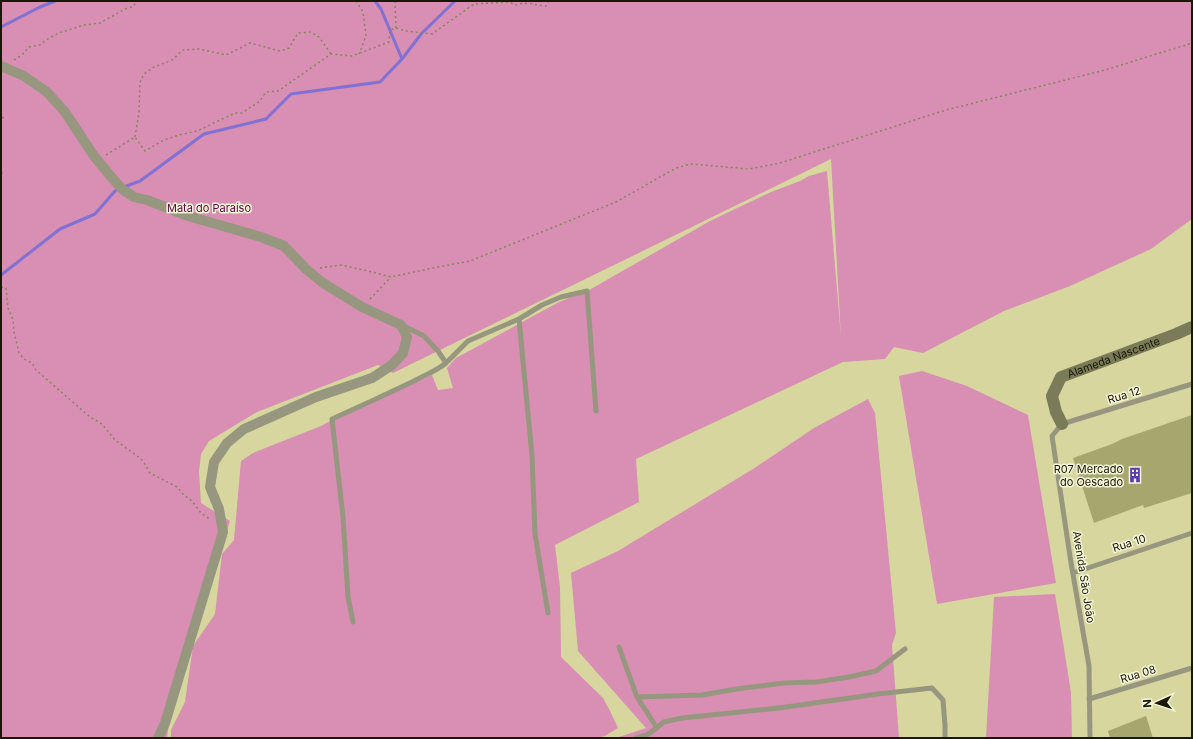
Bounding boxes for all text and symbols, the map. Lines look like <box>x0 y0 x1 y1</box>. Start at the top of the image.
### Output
park label: Mata do Paraíso <box>167 201 251 215</box>
street label: Alameda Nascente <box>1065 334 1162 381</box>
street label: Rua 12 <box>1106 383 1142 407</box>
place label: R07 Mercado do Oescado <box>1054 462 1123 489</box>
building icon: R07 Mercado do Oescado <box>1126 466 1144 484</box>
street label: Avenida São João <box>1070 530 1098 624</box>
street label: Rua 10 <box>1111 531 1148 555</box>
street label: Rua 08 <box>1118 662 1158 686</box>
north arrow <box>1137 683 1177 723</box>
text: N <box>1140 699 1154 708</box>

